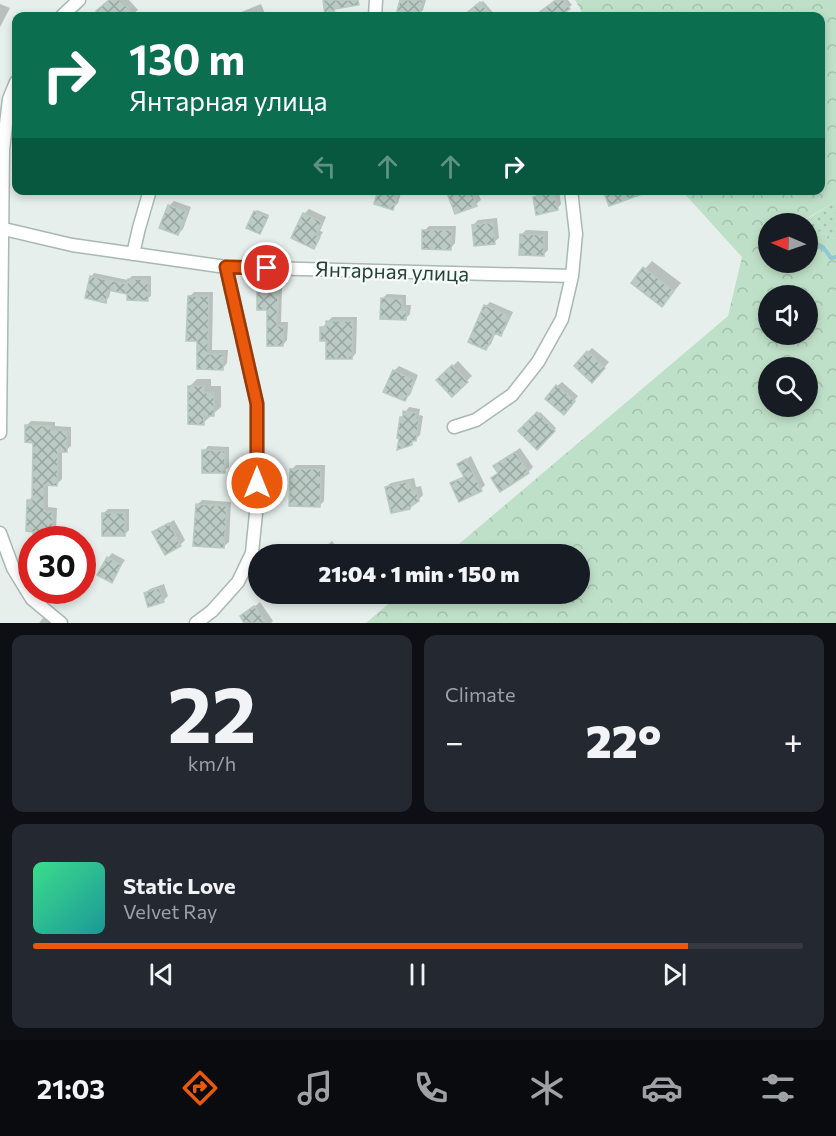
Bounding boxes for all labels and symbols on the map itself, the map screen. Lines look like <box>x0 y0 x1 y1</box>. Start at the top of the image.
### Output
north arrow <box>758 213 818 273</box>
pin <box>241 242 292 293</box>
street label: Янтарная улица <box>314 255 470 286</box>
position arrow <box>225 451 289 515</box>
speed limit sign: 30 <box>18 526 96 604</box>

